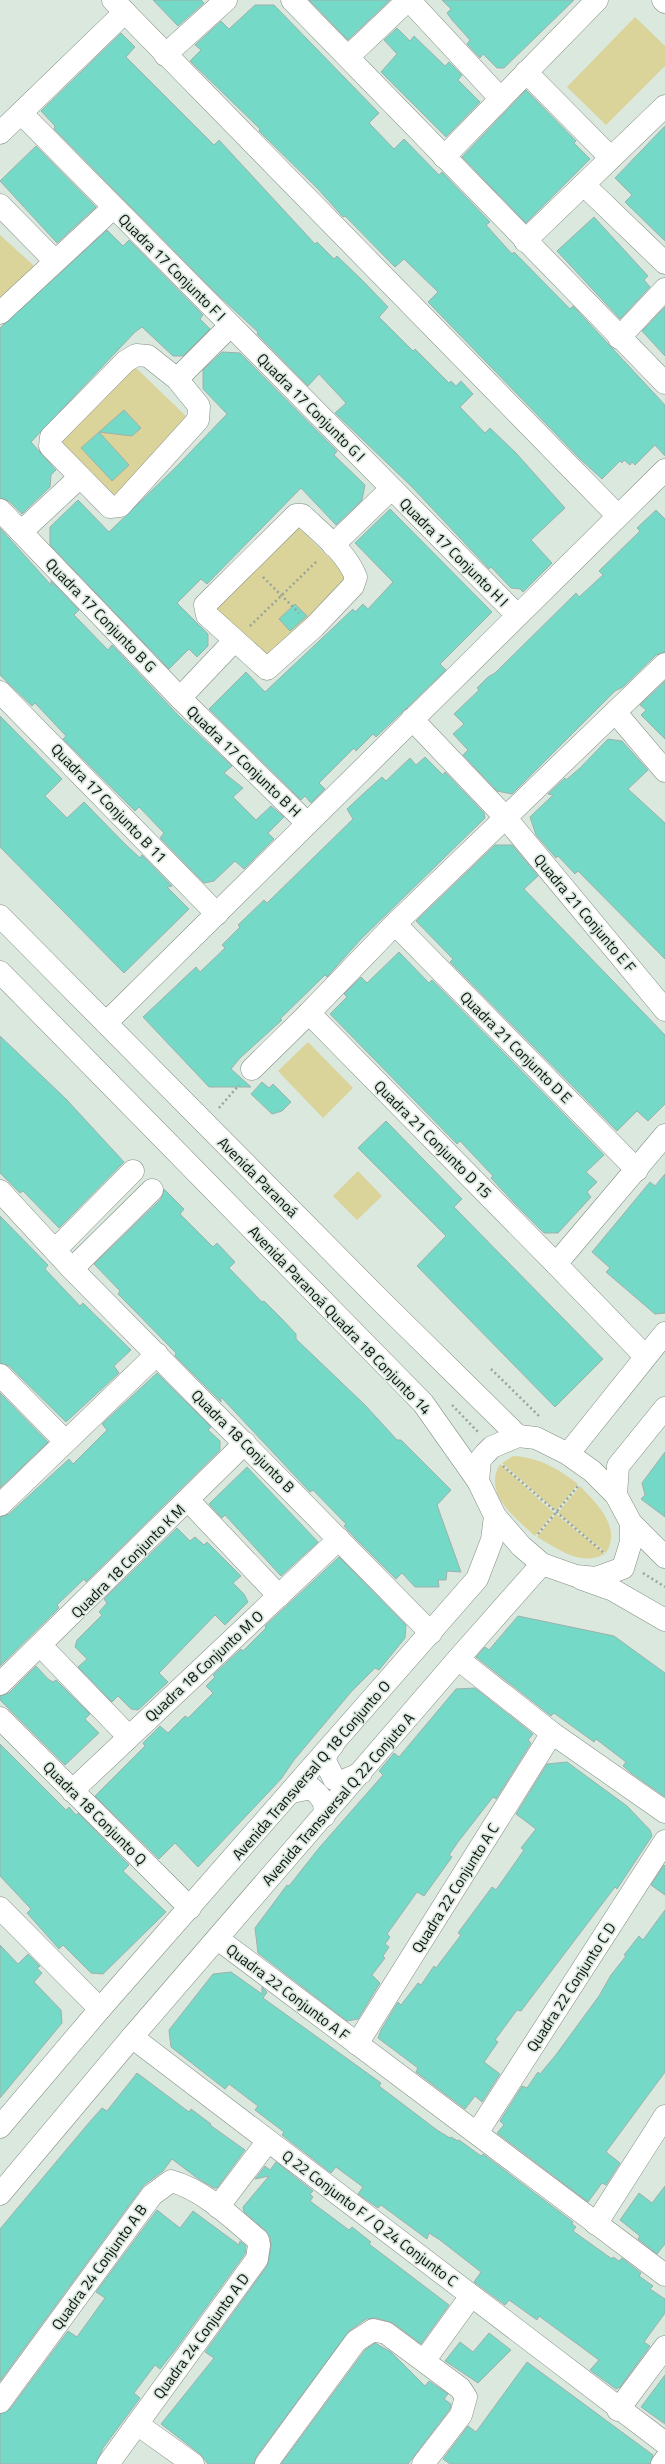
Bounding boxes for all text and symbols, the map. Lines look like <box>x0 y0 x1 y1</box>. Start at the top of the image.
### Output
street label: Quadra 17 Conjunto F I <box>113 208 231 326</box>
street label: Quadra 17 Conjunto G I <box>251 347 371 467</box>
street label: Quadra 17 Conjunto H I <box>394 492 514 612</box>
street label: Quadra 17 Conjunto B G <box>40 553 162 677</box>
street label: Quadra 17 Conjunto B H <box>181 700 307 822</box>
street label: Quadra 17 Conjunto B 11 <box>46 738 172 868</box>
street label: Quadra 21 Conjunto E F <box>528 849 642 977</box>
street label: Quadra 21 Conjunto D E <box>455 986 577 1108</box>
street label: Quadra 21 Conjunto D 15 <box>369 1075 497 1203</box>
street label: Avenida Paranoá <box>212 1131 304 1223</box>
street label: Avenida Paranoá Quadra 18 Conjunto 14 <box>243 1220 437 1420</box>
street label: Quadra 18 Conjunto B <box>186 1384 300 1498</box>
street label: Quadra 18 Conjunto K M <box>66 1499 190 1623</box>
street label: Quadra 18 Conjunto M O <box>139 1605 269 1727</box>
street label: Avenida Transversal Q 18 Conjunto O <box>226 1675 396 1865</box>
street label: Avenida Transversal Q 22 Conjuto A <box>256 1707 420 1891</box>
street label: Quadra 18 Conjunto Q <box>38 1756 152 1870</box>
street label: Quadra 22 Conjunto A C <box>406 1818 504 1958</box>
street label: Quadra 22 Conjunto C D <box>520 1918 622 2056</box>
street label: Quadra 22 Conjunto A F <box>221 1938 355 2046</box>
street label: Q 22 Conjunto F / Q 24 Conjunto C <box>277 2144 463 2292</box>
street label: Quadra 24 Conjunto A B <box>45 2199 153 2335</box>
street label: Quadra 24 Conjunto A D <box>147 2268 255 2404</box>

